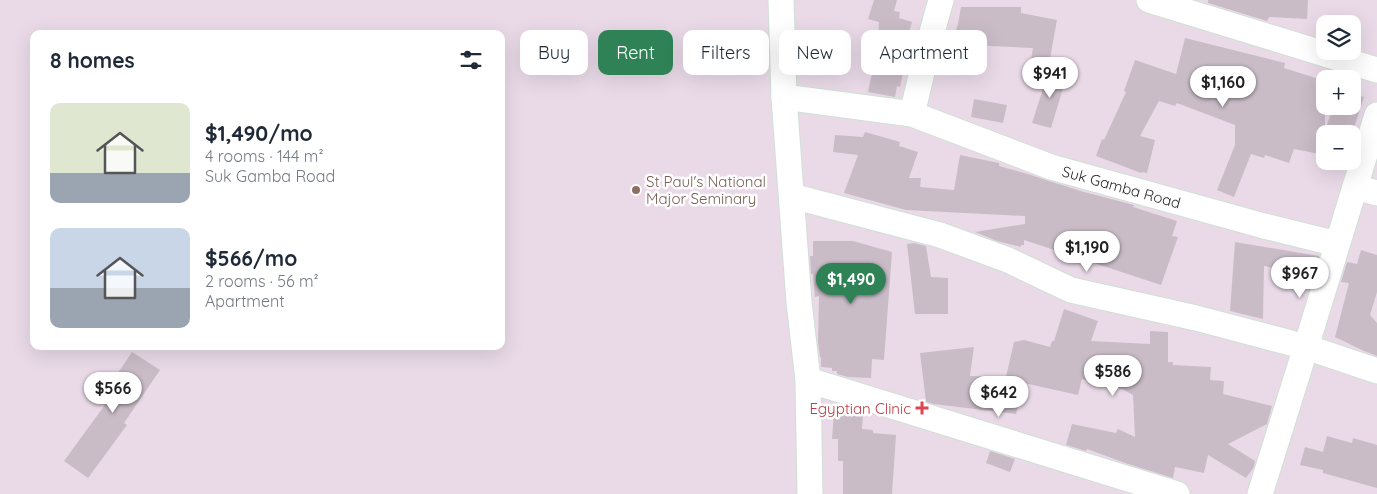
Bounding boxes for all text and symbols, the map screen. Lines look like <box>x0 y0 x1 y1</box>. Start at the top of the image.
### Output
map controls <box>1316 15 1361 170</box>
button: layers <box>1316 15 1361 60</box>
chip: Buy <box>520 30 588 75</box>
chip: Rent <box>598 30 673 75</box>
chip: Filters <box>683 30 769 75</box>
chip: New <box>779 30 851 75</box>
chip: Apartment <box>861 30 987 75</box>
icon: filters <box>457 46 485 74</box>
text: 8 homes <box>50 47 135 73</box>
pin: $941 <box>1020 56 1080 99</box>
text: $941 <box>1033 63 1067 83</box>
pin: $1,160 <box>1182 66 1264 108</box>
button: + <box>1316 70 1361 115</box>
text: $1,160 <box>1201 72 1245 92</box>
text: $1,490/mo <box>205 120 313 146</box>
icon: home <box>90 123 150 183</box>
button: − <box>1316 125 1361 170</box>
text: 4 rooms · 144 m² <box>205 146 323 166</box>
street label: Suk Gamba Road <box>1060 161 1183 212</box>
text: Suk Gamba Road <box>205 166 335 186</box>
place label: St Paul's National Major Seminary <box>646 172 766 208</box>
marker: St Paul's National Major Seminary <box>630 184 642 196</box>
pin: $1,190 <box>1046 230 1128 273</box>
text: $1,190 <box>1065 237 1109 257</box>
text: $566/mo <box>205 245 297 271</box>
icon: home <box>90 248 150 308</box>
pin: $967 <box>1270 256 1330 299</box>
pin: $1,490 <box>810 262 892 305</box>
text: $967 <box>1282 263 1318 283</box>
text: $1,490 <box>827 269 875 289</box>
text: 2 rooms · 56 m² <box>205 271 319 291</box>
text: Apartment <box>205 291 285 311</box>
pin: $586 <box>1083 354 1143 397</box>
text: $586 <box>1095 361 1131 381</box>
pin: $566 <box>83 372 143 414</box>
pin: $642 <box>969 376 1029 418</box>
text: $566 <box>95 378 131 398</box>
text: $642 <box>981 382 1017 402</box>
place label: Egyptian Clinic <box>809 399 911 418</box>
marker: Egyptian Clinic <box>915 401 929 415</box>

